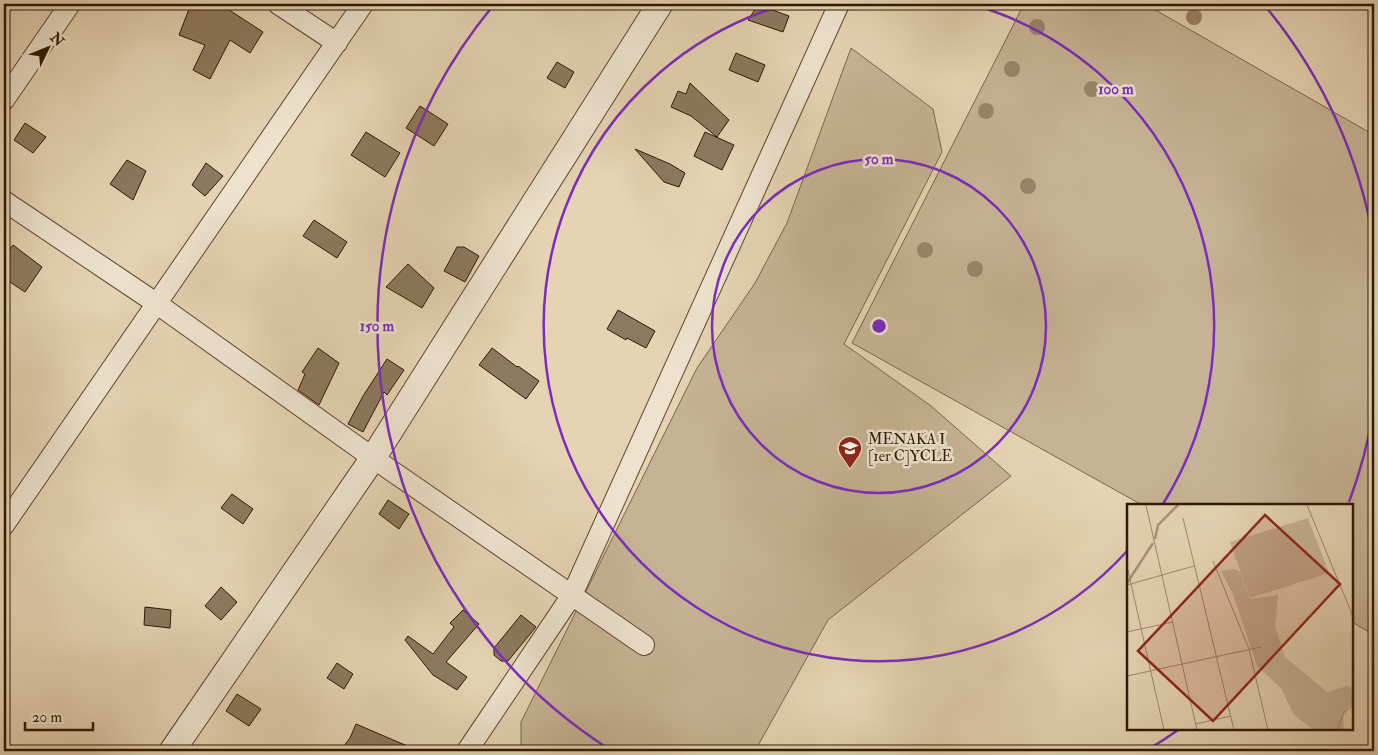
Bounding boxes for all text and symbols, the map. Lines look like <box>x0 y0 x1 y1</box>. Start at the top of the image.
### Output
north arrow <box>22 22 72 72</box>
text: N <box>46 28 68 50</box>
text: 100 m <box>1098 80 1134 99</box>
text: 50 m <box>865 150 894 169</box>
text: 150 m <box>360 317 394 336</box>
centre of rings <box>870 317 888 335</box>
place label: MENAKA I [1er C]YCLE <box>868 430 953 466</box>
school or university icon: MENAKA I [1er C]YCLE <box>837 435 863 469</box>
inset map <box>1127 504 1353 730</box>
scale bar <box>25 700 92 732</box>
text: 20 m <box>32 708 62 727</box>

